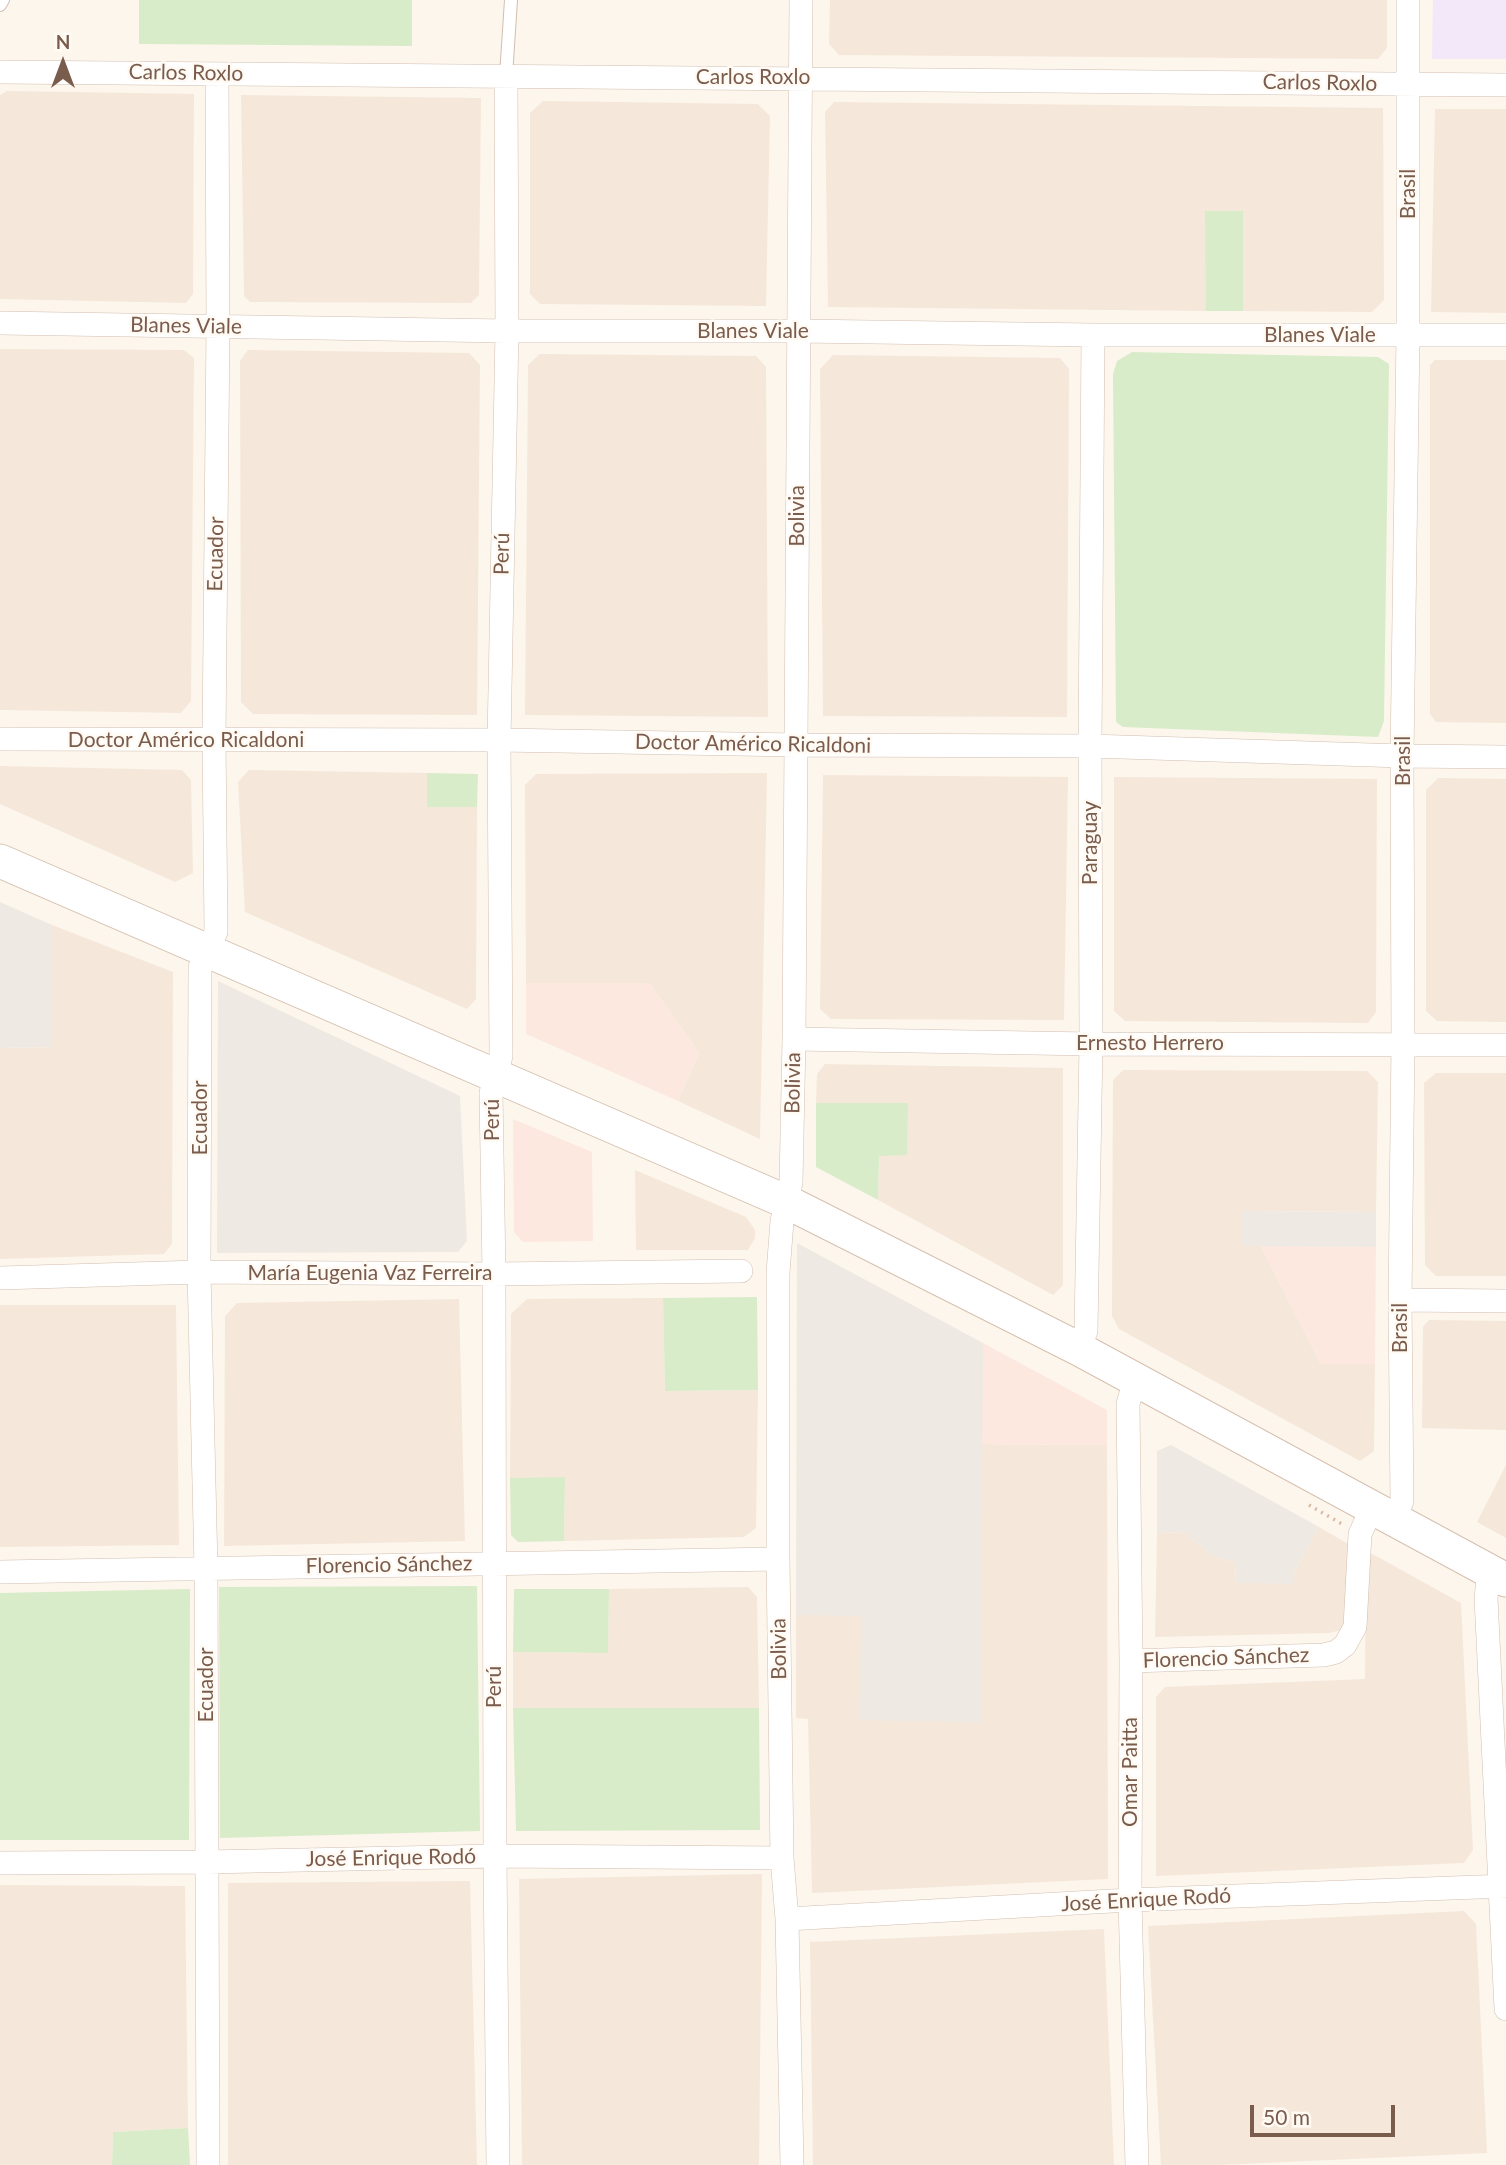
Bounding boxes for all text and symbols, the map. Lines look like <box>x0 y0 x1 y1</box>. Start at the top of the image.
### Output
north arrow <box>28 28 98 98</box>
text: N <box>56 30 70 53</box>
street label: Carlos Roxlo <box>128 59 244 87</box>
street label: Carlos Roxlo <box>696 64 810 90</box>
street label: Carlos Roxlo <box>1262 69 1378 97</box>
street label: Brasil <box>1395 169 1421 219</box>
street label: Blanes Viale <box>130 312 242 340</box>
street label: Blanes Viale <box>697 318 809 344</box>
street label: Blanes Viale <box>1264 322 1376 348</box>
street label: Bolivia <box>784 485 810 547</box>
street label: Ecuador <box>203 516 229 592</box>
street label: Perú <box>489 533 515 575</box>
street label: Doctor Américo Ricaldoni <box>68 727 304 753</box>
street label: Doctor Américo Ricaldoni <box>635 729 871 759</box>
street label: Brasil <box>1390 736 1416 786</box>
street label: Paraguay <box>1077 801 1103 885</box>
street label: Ernesto Herrero <box>1076 1030 1224 1056</box>
street label: Bolivia <box>780 1052 806 1114</box>
street label: Ecuador <box>187 1080 213 1156</box>
street label: Perú <box>479 1099 505 1141</box>
street label: María Eugenia Vaz Ferreira <box>248 1260 492 1286</box>
street label: Brasil <box>1387 1303 1413 1353</box>
street label: Florencio Sánchez <box>305 1551 473 1579</box>
street label: Bolivia <box>766 1618 792 1680</box>
street label: Florencio Sánchez <box>1142 1642 1310 1674</box>
street label: Ecuador <box>193 1647 219 1723</box>
street label: Perú <box>481 1666 507 1708</box>
street label: Omar Paitta <box>1117 1717 1143 1827</box>
street label: José Enrique Rodó <box>306 1844 476 1872</box>
street label: José Enrique Rodó <box>1060 1883 1232 1917</box>
scale bar <box>1254 2092 1399 2136</box>
text: 50 m <box>1263 2104 1310 2129</box>

